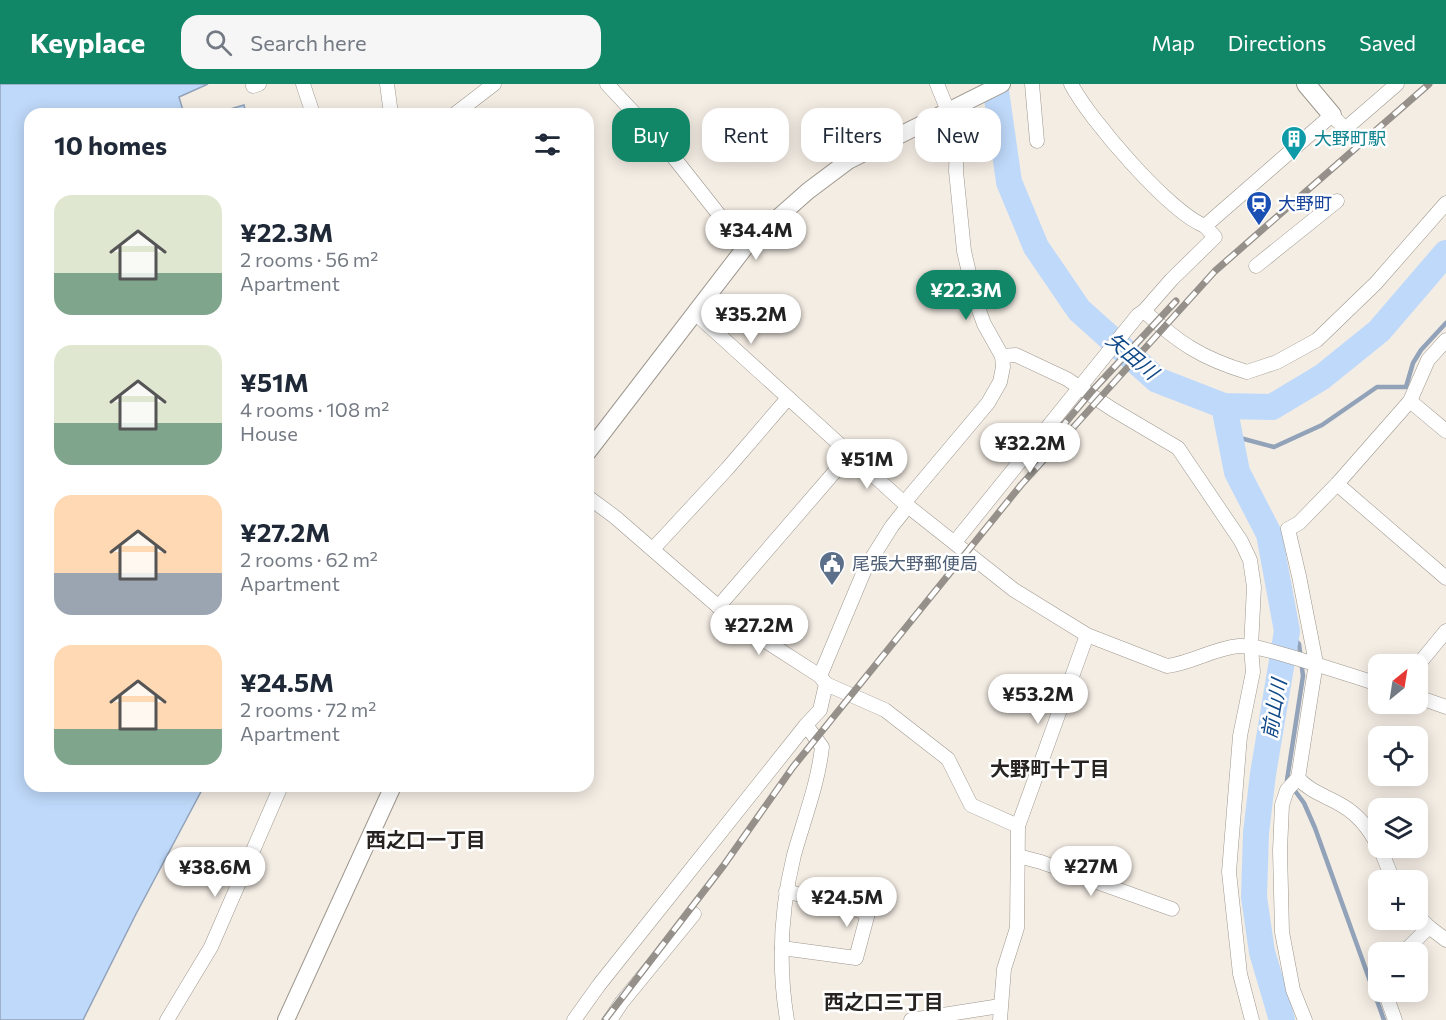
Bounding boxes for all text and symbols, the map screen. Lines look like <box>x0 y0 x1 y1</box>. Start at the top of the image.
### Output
search box <box>181 15 601 69</box>
text: Keyplace <box>30 25 145 59</box>
icon: search <box>202 26 235 59</box>
text: Search here <box>250 29 367 56</box>
text: Map <box>1152 30 1195 55</box>
text: Directions <box>1228 30 1326 55</box>
text: Saved <box>1359 30 1416 55</box>
chip: Buy <box>612 108 690 162</box>
chip: Rent <box>702 108 789 162</box>
chip: Filters <box>801 108 903 162</box>
chip: New <box>915 108 1001 162</box>
building icon: 大野町駅 <box>1279 124 1309 162</box>
place label: 大野町駅 <box>1314 127 1386 149</box>
icon: filters <box>531 128 564 161</box>
text: 10 homes <box>54 129 167 160</box>
station icon: 大野町 <box>1244 189 1274 227</box>
place label: 大野町 <box>1278 192 1332 214</box>
pin: ¥34.4M <box>707 210 805 261</box>
text: ¥22.3M <box>240 216 333 247</box>
text: ¥34.4M <box>719 217 793 241</box>
icon: home <box>102 219 174 291</box>
text: 2 rooms · 56 m² <box>240 247 378 271</box>
pin: ¥22.3M <box>917 270 1015 321</box>
text: Apartment <box>240 271 340 295</box>
text: ¥22.3M <box>930 277 1002 301</box>
pin: ¥35.2M <box>702 294 800 345</box>
text: ¥35.2M <box>715 301 787 325</box>
water label: 矢田川 <box>1102 327 1165 385</box>
text: ¥51M <box>240 366 309 397</box>
icon: home <box>102 369 174 441</box>
text: 4 rooms · 108 m² <box>240 397 389 421</box>
text: House <box>240 421 298 445</box>
pin: ¥32.2M <box>981 423 1079 474</box>
text: ¥32.2M <box>994 430 1066 454</box>
pin: ¥51M <box>831 439 903 490</box>
text: ¥51M <box>841 446 893 470</box>
text: ¥27.2M <box>240 516 330 547</box>
icon: home <box>102 519 174 591</box>
text: 2 rooms · 62 m² <box>240 547 378 571</box>
public building icon: 尾張大野郵便局 <box>817 549 847 587</box>
place label: 尾張大野郵便局 <box>852 552 978 574</box>
text: Apartment <box>240 571 340 595</box>
pin: ¥27.2M <box>710 605 808 656</box>
text: ¥27.2M <box>724 612 794 636</box>
north arrow <box>1368 654 1428 714</box>
map controls <box>1368 654 1428 1002</box>
text: ¥24.5M <box>240 666 334 697</box>
icon: home <box>102 669 174 741</box>
pin: ¥53.2M <box>989 674 1087 725</box>
water label: 前山川 <box>1256 675 1290 740</box>
text: ¥53.2M <box>1002 681 1074 705</box>
text: 2 rooms · 72 m² <box>240 697 376 721</box>
text: Apartment <box>240 721 340 745</box>
button: locate <box>1368 726 1428 786</box>
district label: 大野町十丁目 <box>990 756 1110 780</box>
button: layers <box>1368 798 1428 858</box>
district label: 西之口一丁目 <box>366 827 486 851</box>
pin: ¥27M <box>1055 846 1127 897</box>
pin: ¥38.6M <box>166 847 264 898</box>
text: ¥27M <box>1064 853 1118 877</box>
text: ¥38.6M <box>178 854 252 878</box>
button: + <box>1368 870 1428 930</box>
pin: ¥24.5M <box>798 877 896 928</box>
text: ¥24.5M <box>811 884 883 908</box>
button: − <box>1368 942 1428 1002</box>
district label: 西之口三丁目 <box>824 989 944 1013</box>

